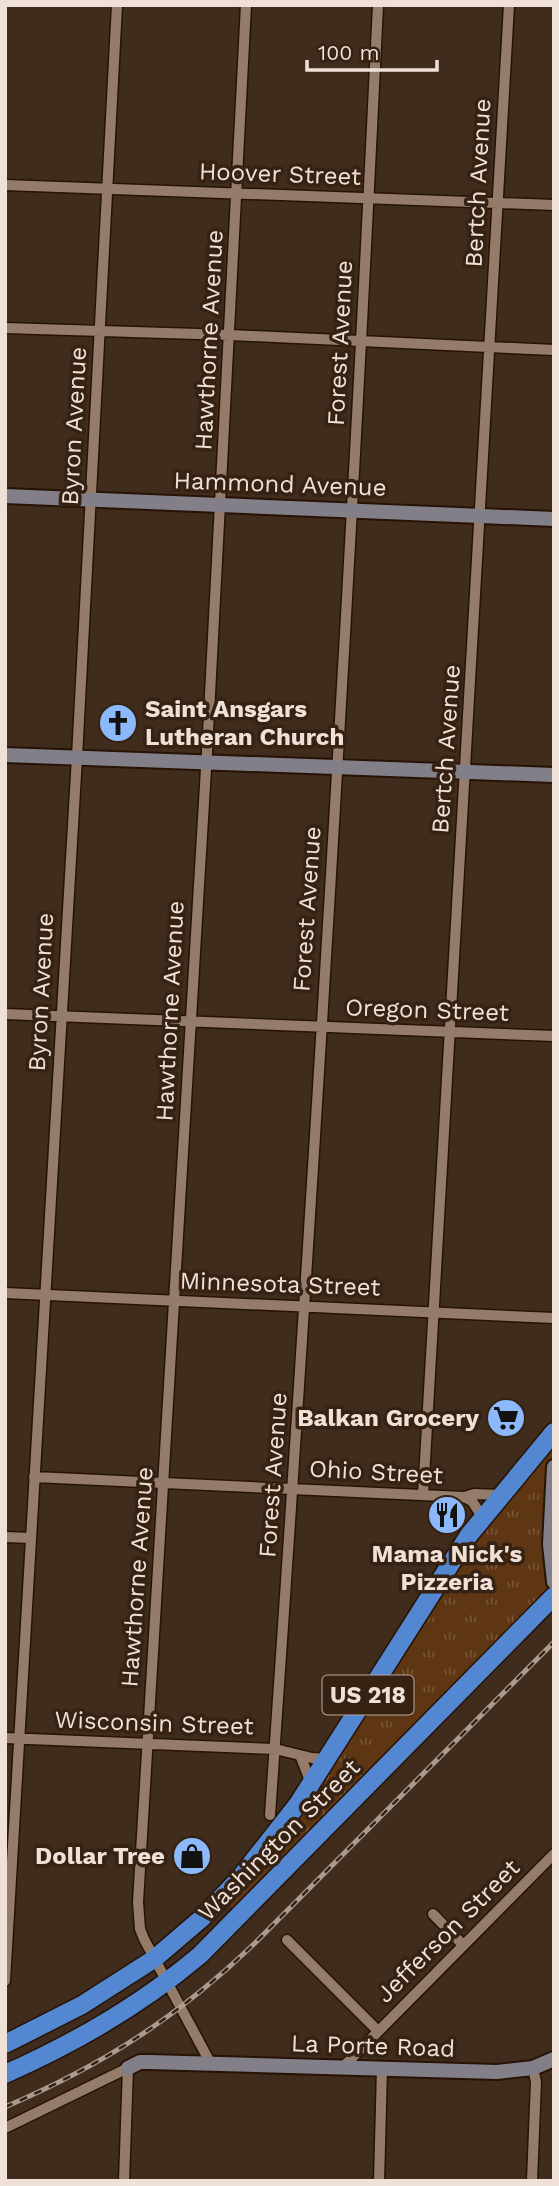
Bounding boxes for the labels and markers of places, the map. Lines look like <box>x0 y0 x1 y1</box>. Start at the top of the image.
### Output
place label: Saint Ansgars Lutheran Church <box>145 695 344 751</box>
church icon: Saint Ansgars Lutheran Church <box>97 702 139 744</box>
supermarket icon: Balkan Grocery <box>485 1397 527 1439</box>
place label: Balkan Grocery <box>297 1404 479 1432</box>
restaurant icon: Mama Nick's Pizzeria <box>426 1494 468 1536</box>
place label: Mama Nick's Pizzeria <box>372 1540 523 1596</box>
shop icon: Dollar Tree <box>171 1835 213 1877</box>
place label: Dollar Tree <box>35 1842 165 1870</box>

